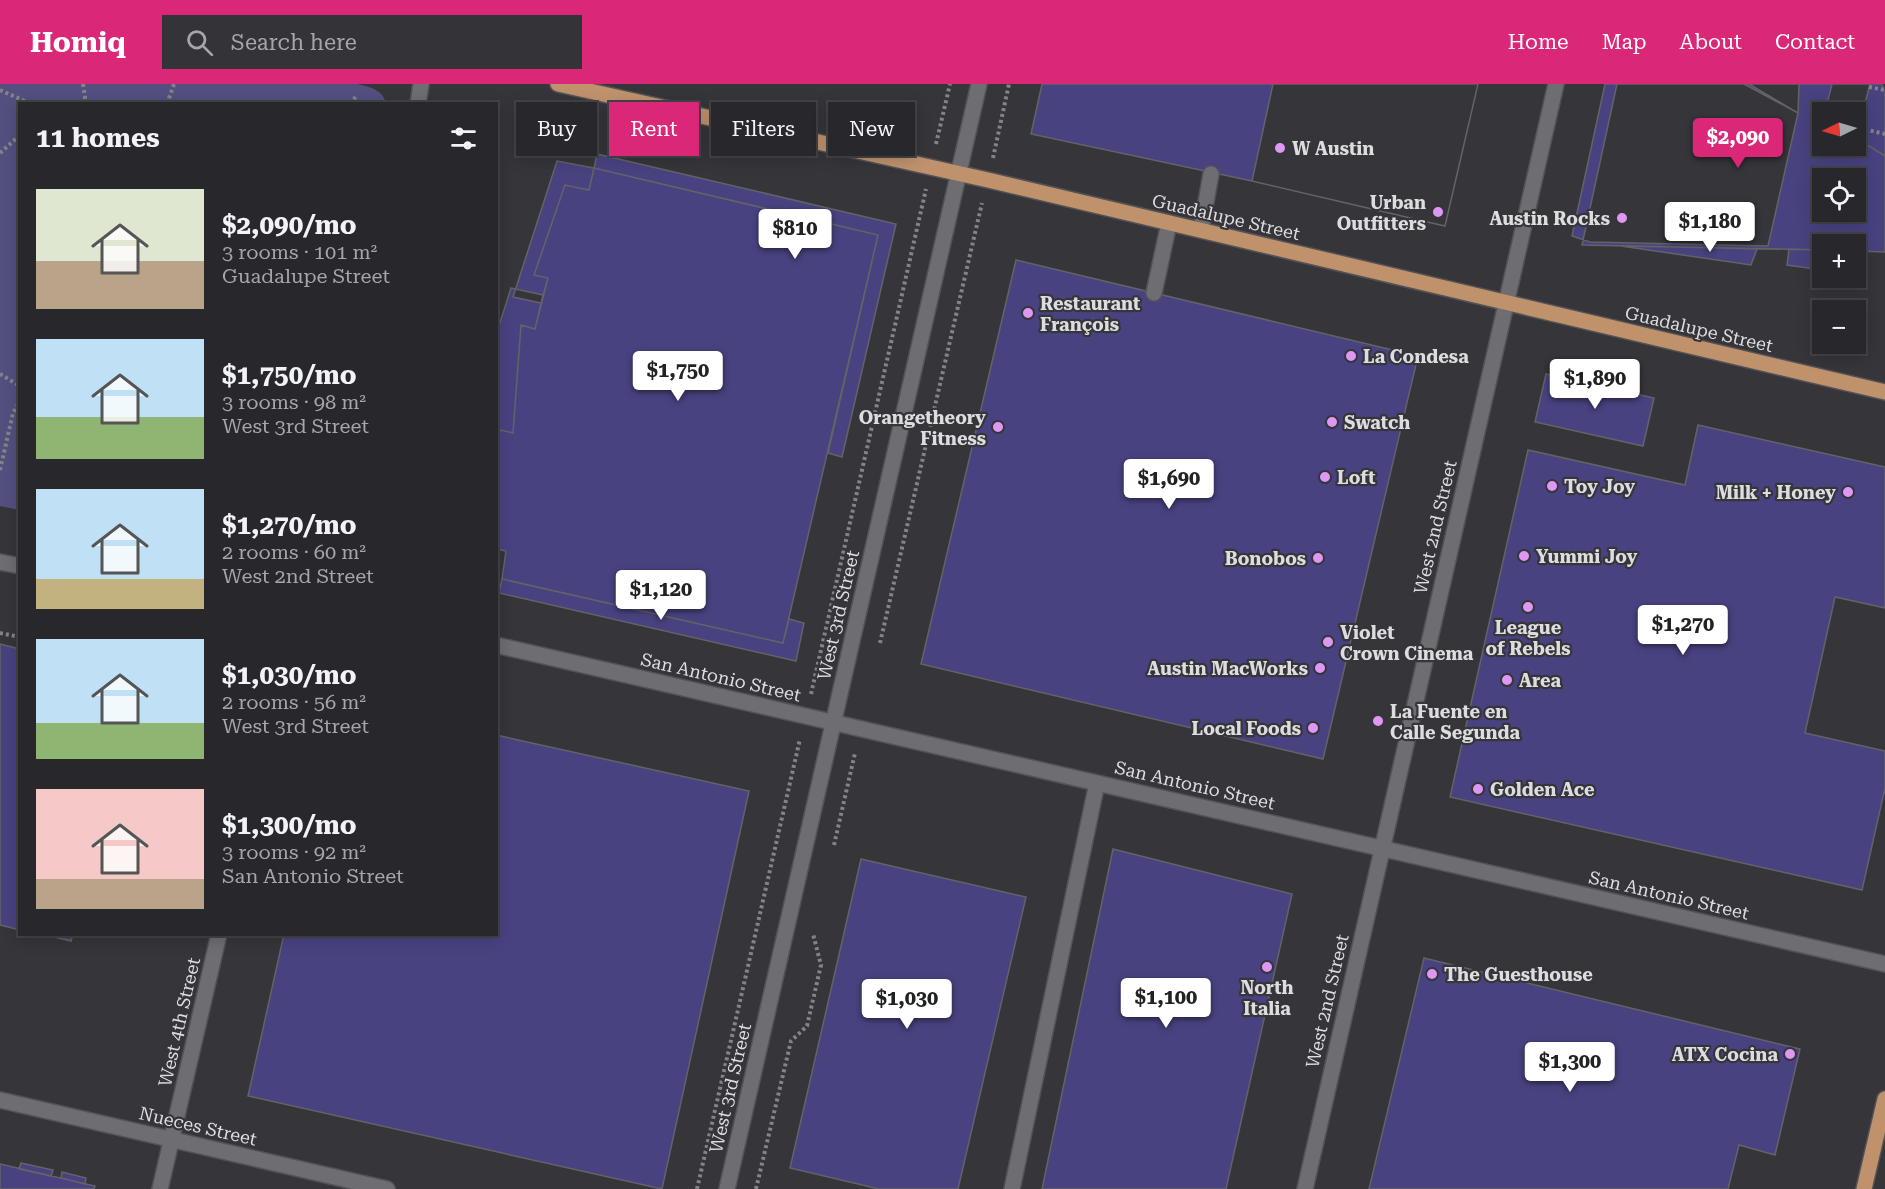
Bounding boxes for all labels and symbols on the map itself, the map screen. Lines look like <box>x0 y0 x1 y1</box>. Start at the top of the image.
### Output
north arrow <box>1812 102 1866 156</box>
pin: $2,090 <box>1689 118 1787 169</box>
place label: W Austin <box>1292 138 1374 159</box>
marker: W Austin <box>1273 141 1287 155</box>
street label: Guadalupe Street <box>1150 190 1302 244</box>
place label: Urban Outfitters <box>1337 192 1426 234</box>
pin: $1,180 <box>1661 202 1759 253</box>
marker: Urban Outfitters <box>1431 205 1445 219</box>
place label: Austin Rocks <box>1489 208 1610 229</box>
pin: $810 <box>759 209 831 260</box>
marker: Austin Rocks <box>1615 211 1629 225</box>
place label: Restaurant François <box>1040 293 1140 335</box>
street label: Guadalupe Street <box>1623 302 1775 356</box>
marker: Restaurant François <box>1021 306 1035 320</box>
place label: La Condesa <box>1363 346 1469 367</box>
marker: La Condesa <box>1344 349 1358 363</box>
pin: $1,750 <box>629 351 727 402</box>
pin: $1,890 <box>1546 359 1644 410</box>
place label: Orangetheory Fitness <box>859 407 986 449</box>
place label: Swatch <box>1344 412 1410 433</box>
marker: Swatch <box>1325 415 1339 429</box>
marker: Orangetheory Fitness <box>991 420 1005 434</box>
street label: West 2nd Street <box>1409 458 1461 596</box>
pin: $1,690 <box>1120 459 1218 510</box>
place label: Loft <box>1337 467 1376 488</box>
marker: Loft <box>1318 470 1332 484</box>
place label: Toy Joy <box>1564 476 1635 497</box>
marker: Toy Joy <box>1545 479 1559 493</box>
place label: Milk + Honey <box>1716 482 1836 503</box>
marker: Milk + Honey <box>1841 485 1855 499</box>
place label: Yummi Joy <box>1536 546 1637 567</box>
street label: West 3rd Street <box>813 548 863 682</box>
place label: Bonobos <box>1225 548 1306 569</box>
marker: Yummi Joy <box>1517 549 1531 563</box>
marker: Bonobos <box>1311 551 1325 565</box>
pin: $1,120 <box>612 570 710 621</box>
marker: League of Rebels <box>1521 600 1535 614</box>
pin: $1,270 <box>1634 605 1732 656</box>
place label: League of Rebels <box>1485 617 1571 659</box>
place label: Violet Crown Cinema <box>1340 622 1474 664</box>
marker: Violet Crown Cinema <box>1321 635 1335 649</box>
street label: San Antonio Street <box>639 648 803 706</box>
place label: Austin MacWorks <box>1147 658 1308 679</box>
marker: Austin MacWorks <box>1313 661 1327 675</box>
place label: Area <box>1519 670 1562 691</box>
marker: Area <box>1500 673 1514 687</box>
place label: La Fuente en Calle Segunda <box>1390 701 1521 743</box>
marker: La Fuente en Calle Segunda <box>1371 714 1385 728</box>
place label: Local Foods <box>1192 718 1301 739</box>
marker: Local Foods <box>1306 721 1320 735</box>
street label: San Antonio Street <box>1113 756 1277 814</box>
place label: Golden Ace <box>1490 779 1595 800</box>
marker: Golden Ace <box>1471 782 1485 796</box>
street label: San Antonio Street <box>1587 866 1751 924</box>
street label: West 2nd Street <box>1301 932 1353 1070</box>
street label: West 4th Street <box>154 955 204 1089</box>
marker: North Italia <box>1260 960 1274 974</box>
place label: The Guesthouse <box>1444 964 1593 985</box>
marker: The Guesthouse <box>1425 967 1439 981</box>
place label: North Italia <box>1241 977 1294 1019</box>
pin: $1,100 <box>1117 978 1215 1029</box>
pin: $1,030 <box>858 979 956 1030</box>
street label: West 3rd Street <box>705 1021 755 1155</box>
pin: $1,300 <box>1521 1042 1619 1093</box>
place label: ATX Cocina <box>1672 1044 1778 1065</box>
marker: ATX Cocina <box>1783 1047 1797 1061</box>
street label: Nueces Street <box>137 1102 259 1150</box>

